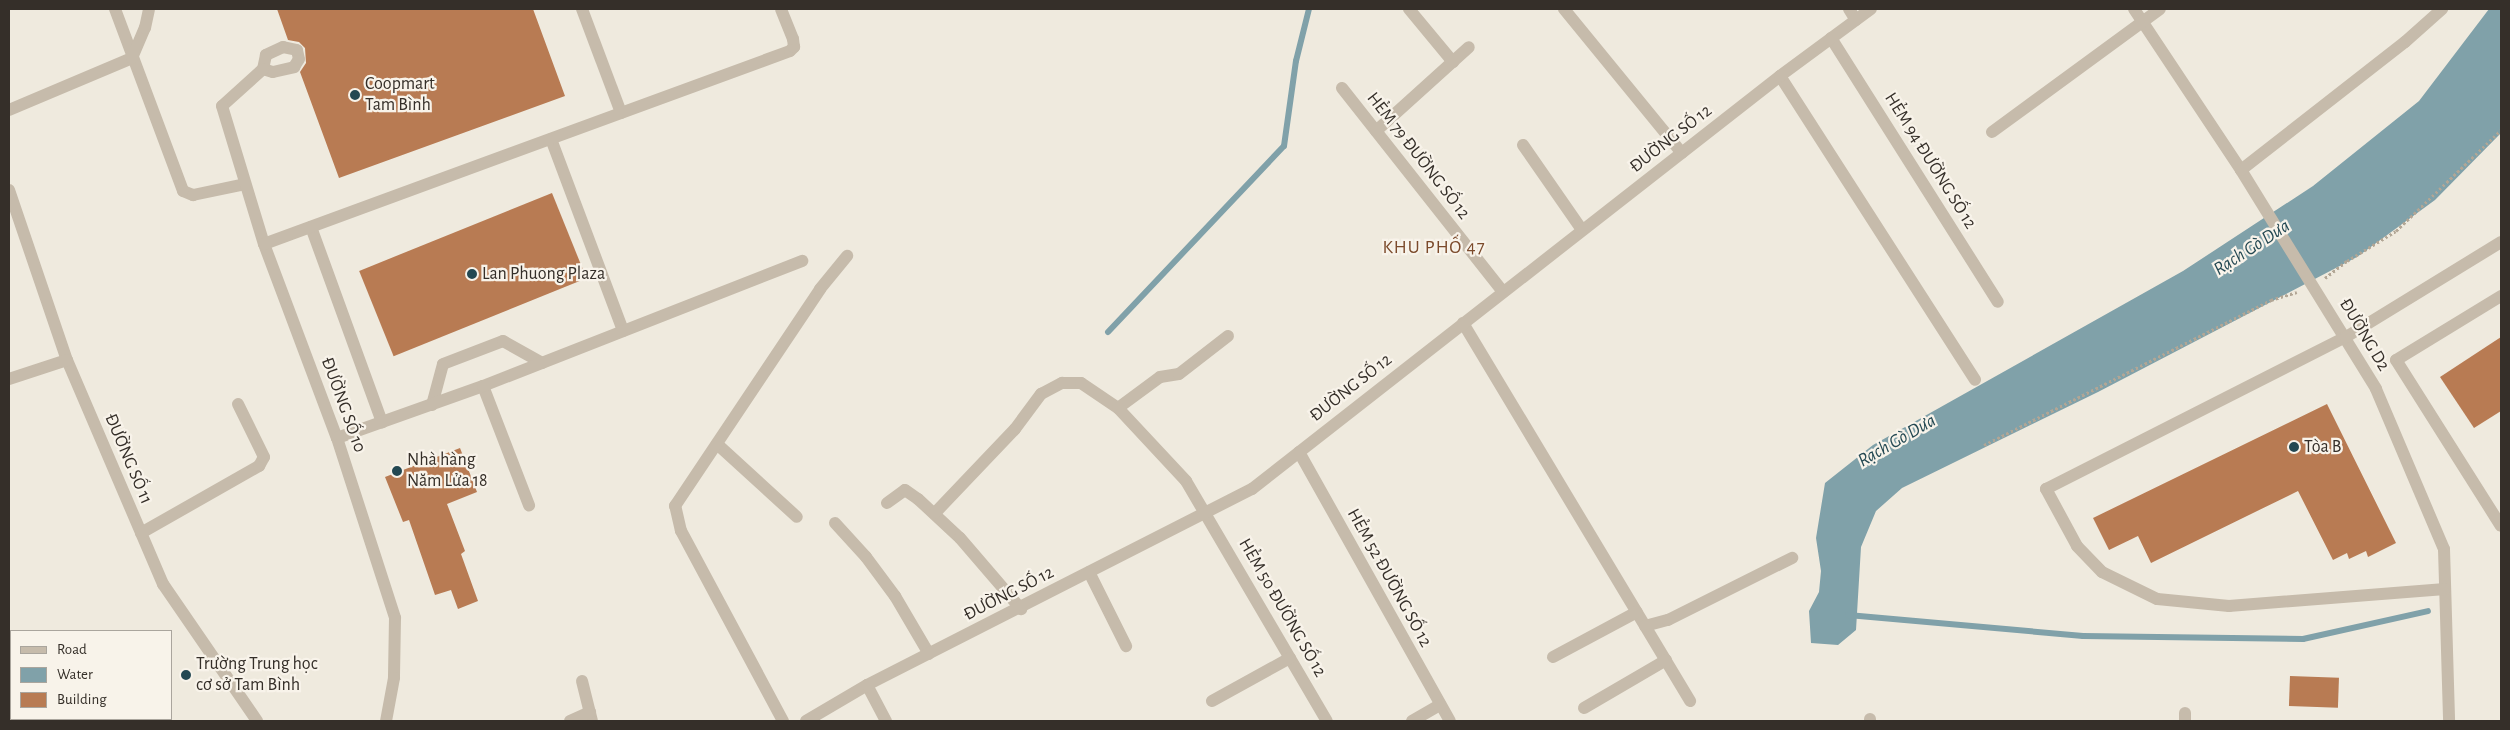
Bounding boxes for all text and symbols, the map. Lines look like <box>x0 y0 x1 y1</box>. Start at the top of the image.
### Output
place label: Coopmart Tam Bình <box>365 74 435 116</box>
street label: HẺM 79 ĐƯỜNG SỐ 12 <box>1362 88 1474 224</box>
marker: Coopmart Tam Bình <box>349 89 361 101</box>
street label: HẺM 94 ĐƯỜNG SỐ 12 <box>1879 89 1981 233</box>
street label: ĐƯỜNG SỐ 12 <box>1626 100 1716 178</box>
water label: Rạch Gò Dưa <box>2210 215 2294 281</box>
district label: KHU PHỐ 47 <box>1381 237 1487 259</box>
place label: Lan Phuong Plaza <box>482 263 605 285</box>
marker: Lan Phuong Plaza <box>466 268 478 280</box>
street label: ĐƯỜNG D2 <box>2334 295 2394 375</box>
street label: ĐƯỜNG SỐ 12 <box>1306 349 1396 427</box>
street label: ĐƯỜNG SỐ 10 <box>316 355 370 455</box>
street label: ĐƯỜNG SỐ 11 <box>99 410 157 508</box>
water label: Rạch Gò Dưa <box>1854 410 1940 472</box>
place label: Tòa B <box>2304 436 2341 458</box>
marker: Tòa B <box>2288 441 2300 453</box>
place label: Nhà hàng Năm Lửa 18 <box>407 450 488 492</box>
marker: Nhà hàng Năm Lửa 18 <box>391 465 403 477</box>
street label: HẺM 52 ĐƯỜNG SỐ 12 <box>1342 505 1436 651</box>
street label: HẺM 50 ĐƯỜNG SỐ 12 <box>1234 535 1330 681</box>
street label: ĐƯỜNG SỐ 12 <box>960 562 1058 626</box>
legend <box>10 630 172 720</box>
text: Road <box>57 642 87 657</box>
place label: Trường Trung học cơ sở Tam Bình <box>196 654 318 696</box>
text: Water <box>57 667 93 682</box>
marker: Trường Trung học cơ sở Tam Bình <box>180 669 192 681</box>
text: Building <box>57 692 107 707</box>

